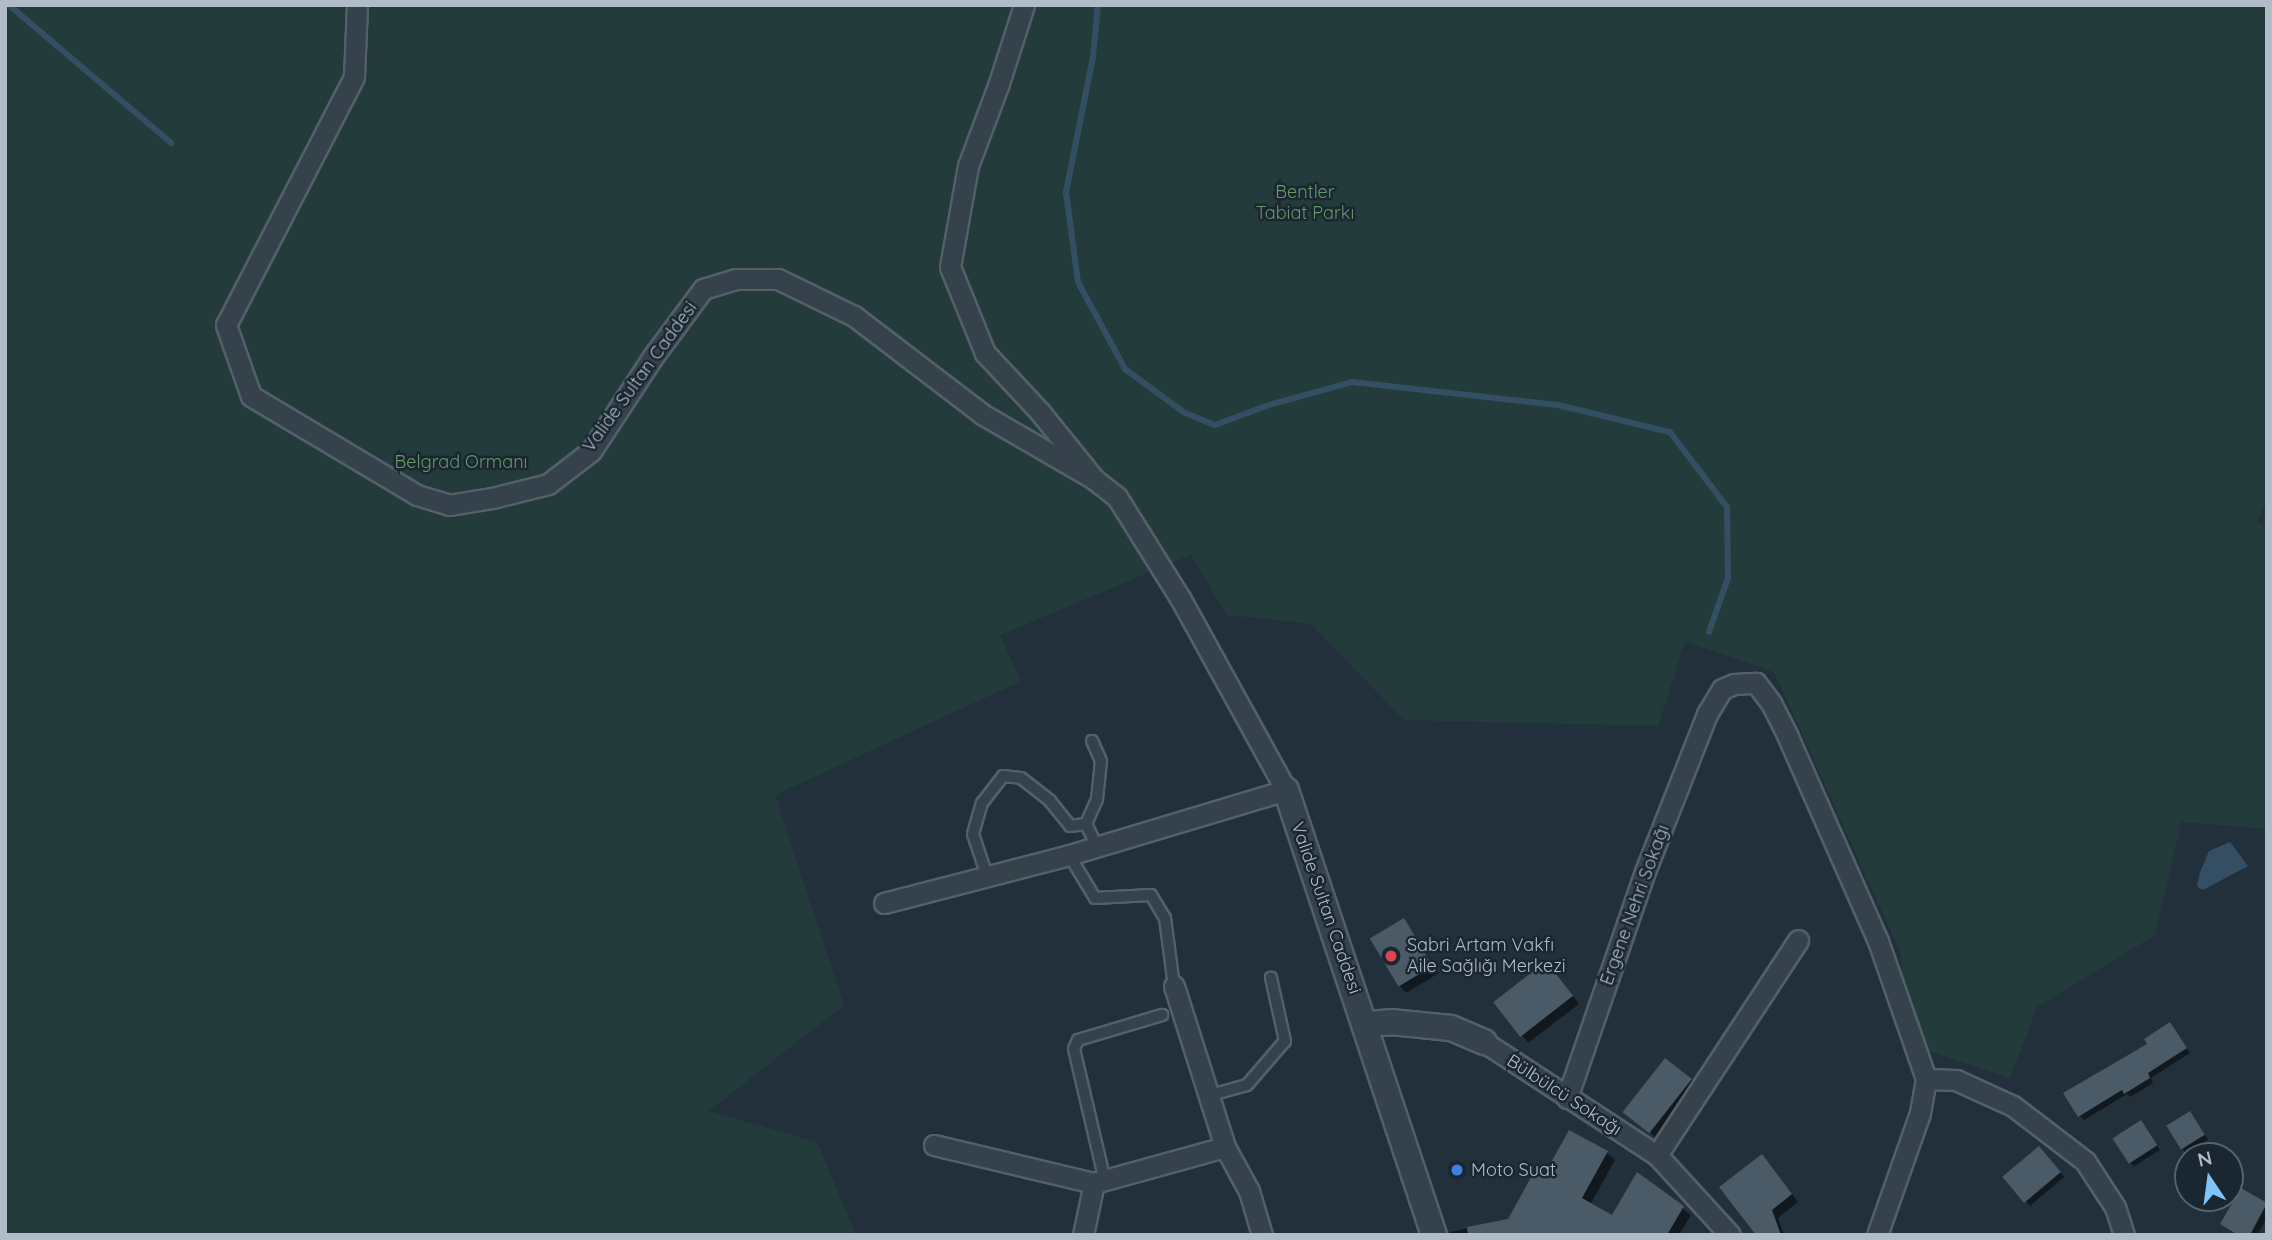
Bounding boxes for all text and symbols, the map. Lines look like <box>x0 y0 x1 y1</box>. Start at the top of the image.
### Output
park label: Bentler Tabiat Parkı <box>1256 182 1354 224</box>
street label: Valide Sultan Caddesi <box>578 298 702 456</box>
park label: Belgrad Ormanı <box>395 451 527 473</box>
street label: Valide Sultan Caddesi <box>1286 819 1366 997</box>
street label: Ergene Nehri Sokağı <box>1596 822 1674 988</box>
place label: Sabri Artam Vakfı Aile Sağlığı Merkezi <box>1407 935 1566 978</box>
marker: Sabri Artam Vakfı Aile Sağlığı Merkezi <box>1381 946 1401 966</box>
street label: Bülbülcü Sokağı <box>1503 1050 1625 1140</box>
north arrow <box>2174 1142 2244 1212</box>
text: N <box>2195 1145 2214 1172</box>
place label: Moto Suat <box>1471 1159 1556 1181</box>
marker: Moto Suat <box>1449 1162 1465 1178</box>

